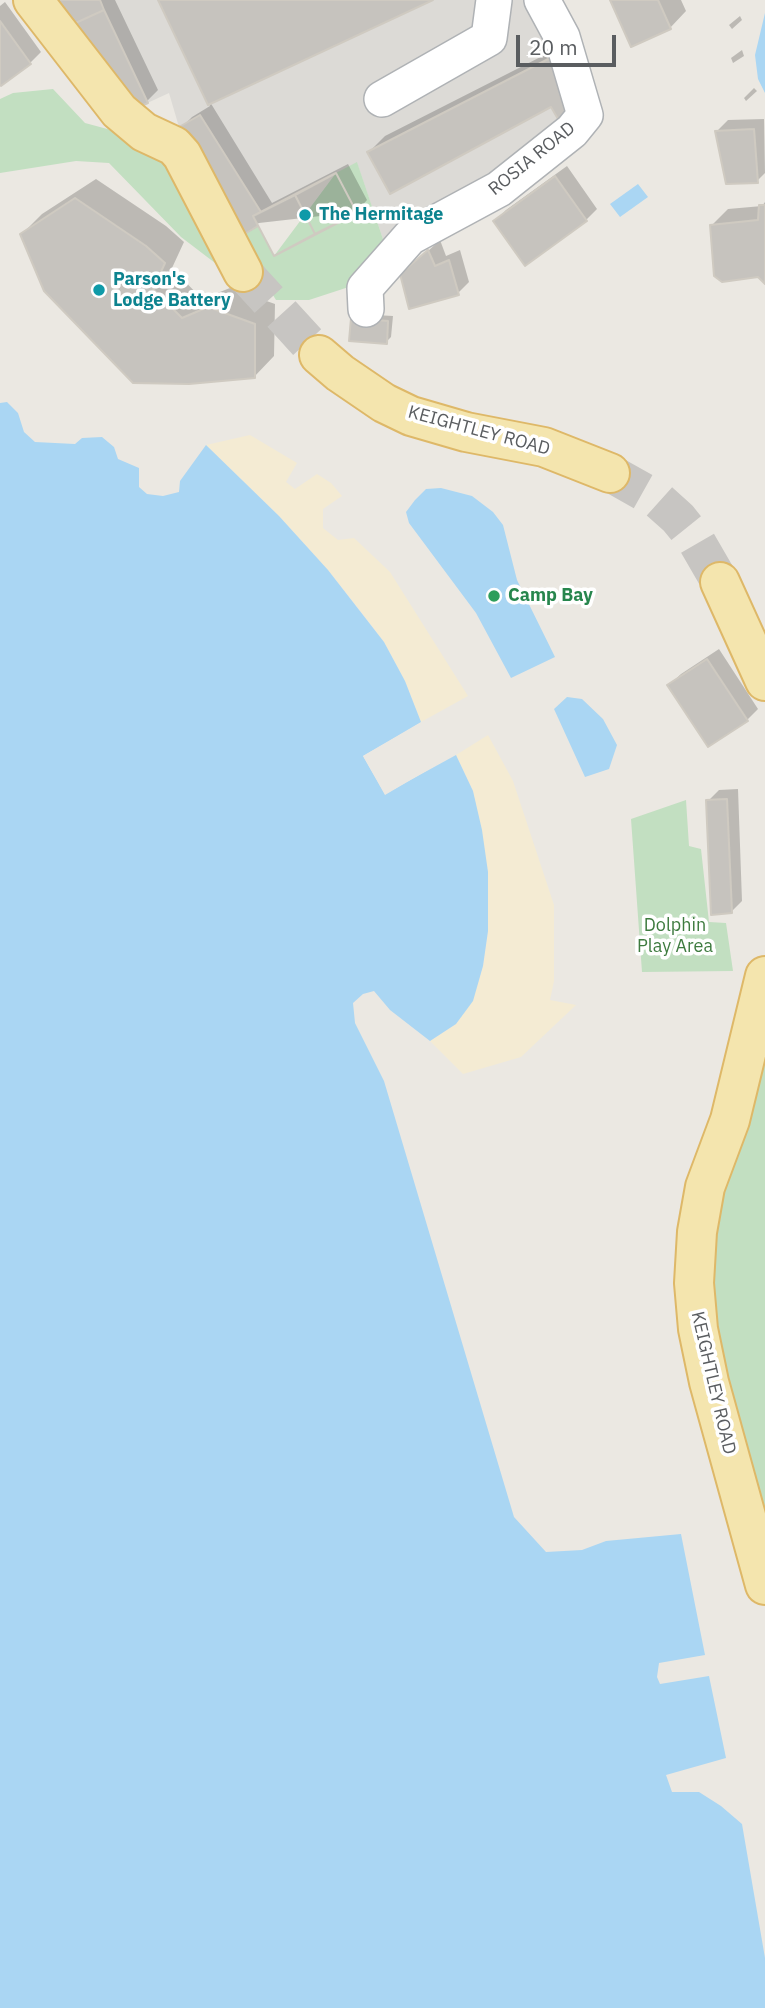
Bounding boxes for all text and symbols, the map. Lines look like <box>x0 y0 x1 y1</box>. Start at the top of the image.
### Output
scale bar <box>520 21 620 65</box>
text: 20 m <box>529 33 578 61</box>
street label: ROSIA ROAD <box>484 118 580 200</box>
place label: The Hermitage <box>319 204 443 226</box>
marker: The Hermitage <box>297 207 313 223</box>
place label: Parson's Lodge Battery <box>113 269 231 312</box>
marker: Parson's Lodge Battery <box>91 282 107 298</box>
street label: KEIGHTLEY ROAD <box>406 402 552 460</box>
place label: Camp Bay <box>508 585 593 607</box>
marker: Camp Bay <box>486 588 502 604</box>
park label: Dolphin Play Area <box>637 915 713 958</box>
street label: KEIGHTLEY ROAD <box>686 1309 740 1457</box>

